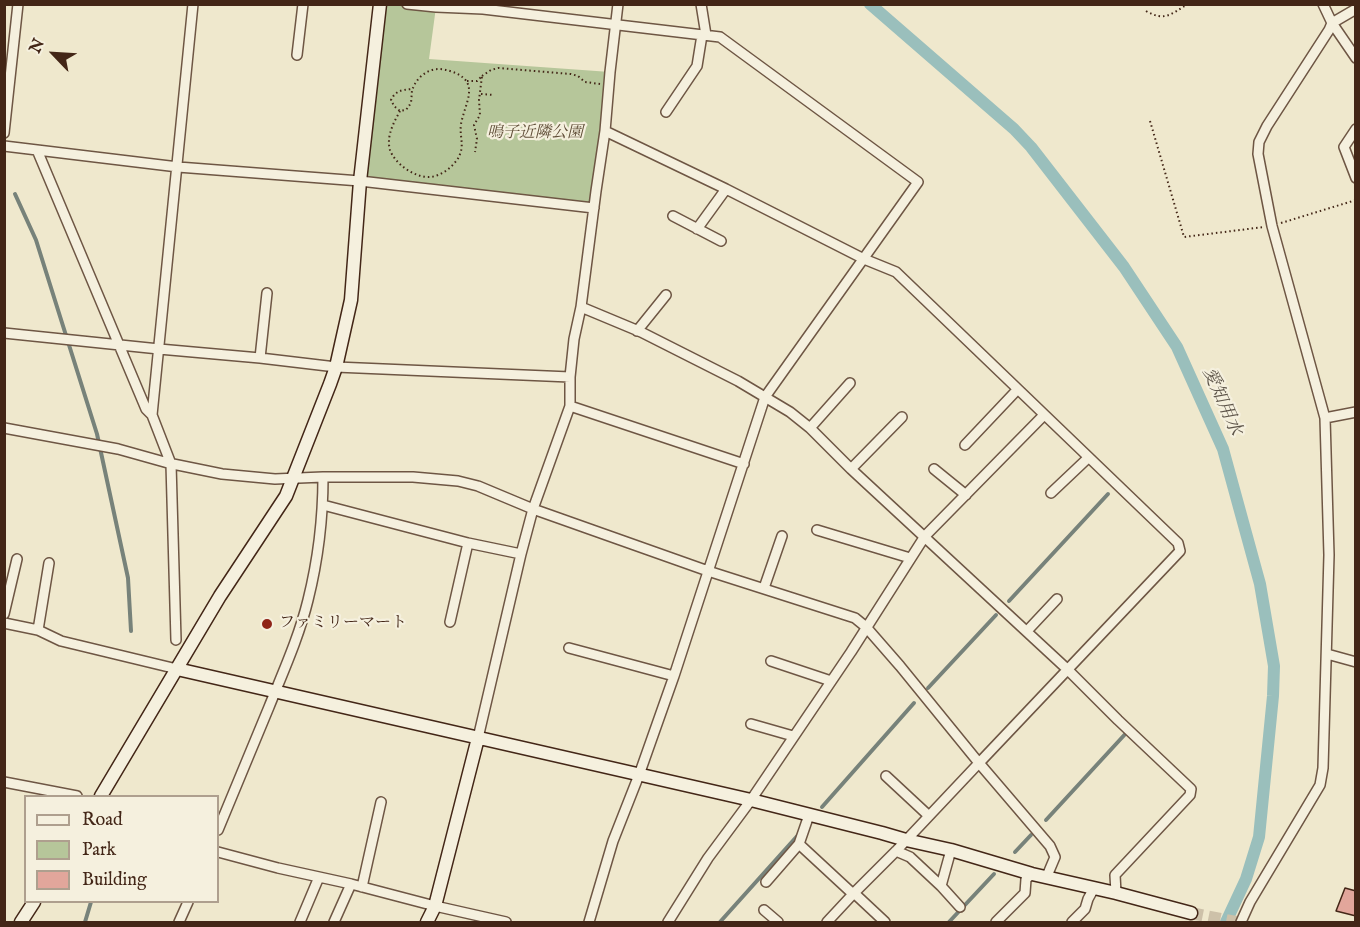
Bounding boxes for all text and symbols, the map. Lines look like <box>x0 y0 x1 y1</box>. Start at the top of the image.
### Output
north arrow <box>24 24 84 84</box>
text: N <box>26 36 50 57</box>
park label: 鳴子近隣公園 <box>487 124 583 144</box>
water label: 愛知用水 <box>1196 365 1246 439</box>
place label: ファミリーマート <box>279 614 407 634</box>
marker: ファミリーマート <box>260 617 274 631</box>
legend <box>24 795 219 903</box>
text: Road <box>82 809 123 832</box>
text: Park <box>82 839 116 862</box>
text: Building <box>82 869 147 892</box>

